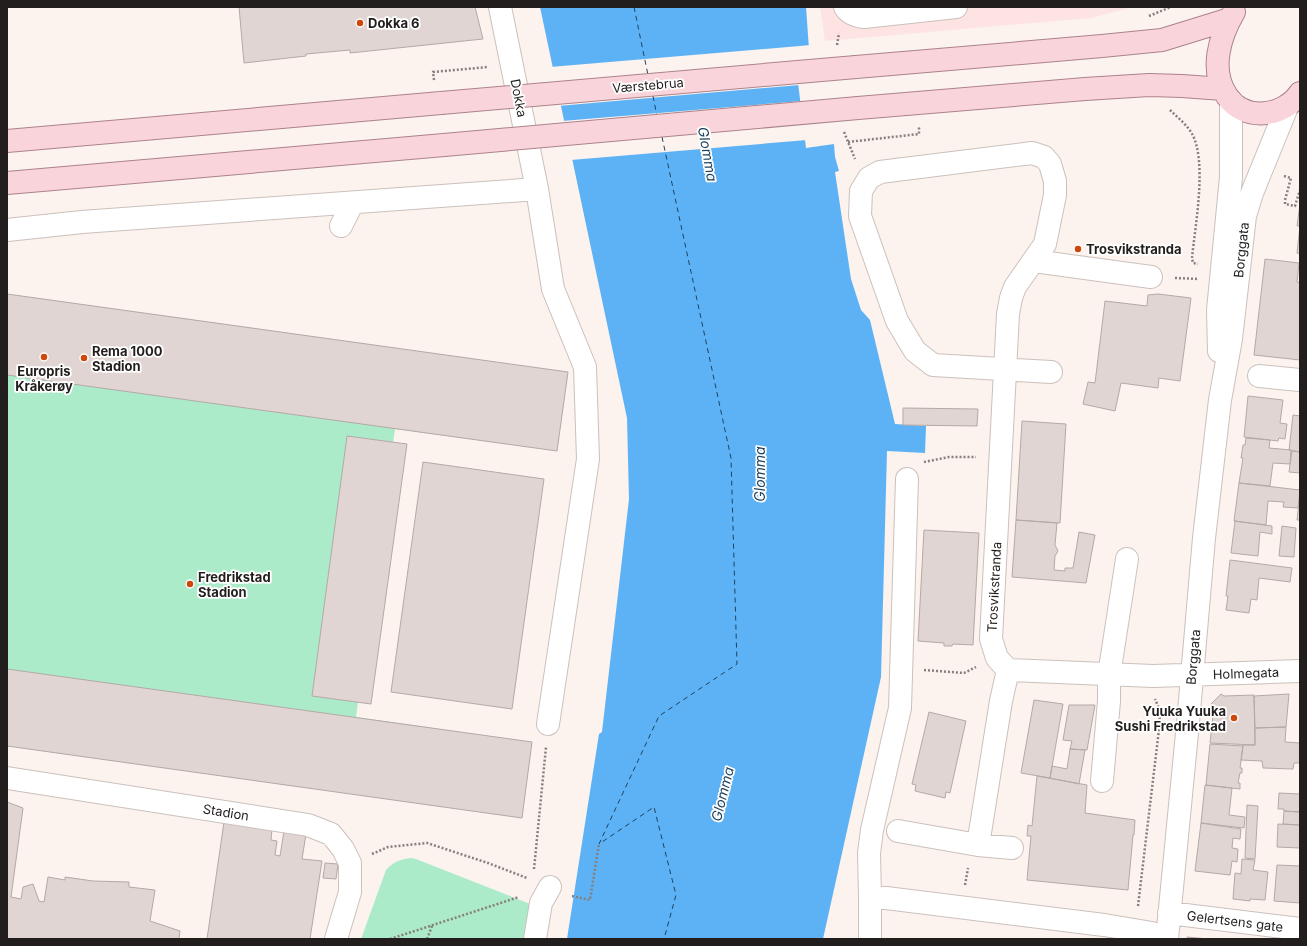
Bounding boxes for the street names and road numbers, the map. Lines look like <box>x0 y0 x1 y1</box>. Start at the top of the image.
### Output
street label: Værstebrua <box>612 74 684 96</box>
street label: Dokka <box>507 77 531 119</box>
street label: Borggata <box>1230 221 1252 279</box>
street label: Trosvikstranda <box>984 541 1004 633</box>
street label: Borggata <box>1183 628 1203 686</box>
street label: Holmegata <box>1213 664 1279 682</box>
street label: Stadion <box>202 800 250 824</box>
street label: Gelertsens gate <box>1186 907 1284 935</box>

